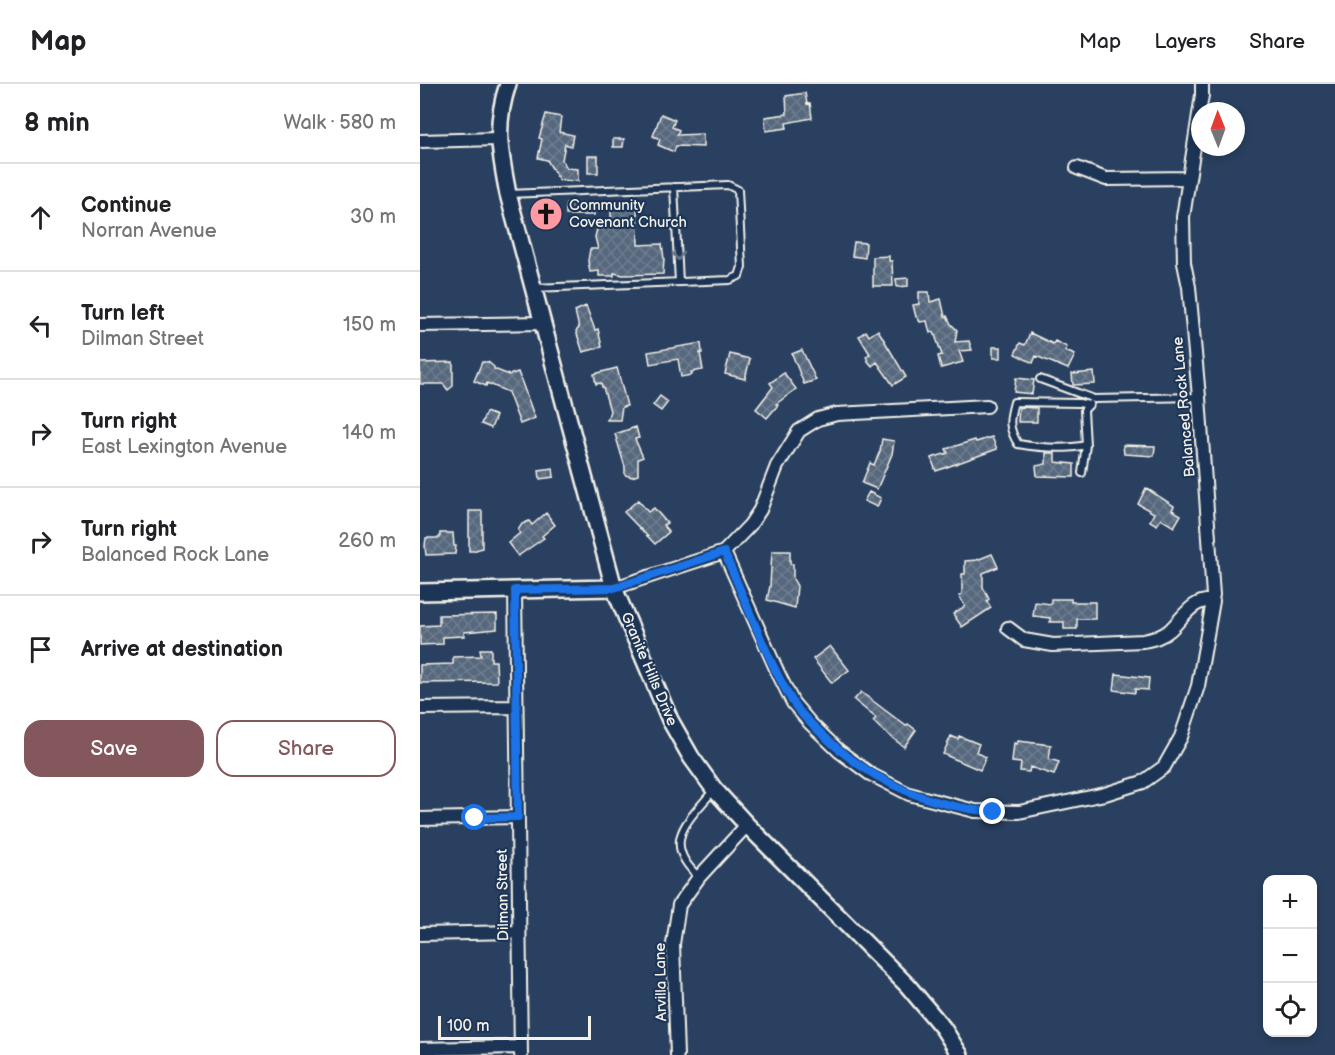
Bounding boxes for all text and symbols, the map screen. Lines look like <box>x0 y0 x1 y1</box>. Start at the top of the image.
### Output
text: Map <box>30 25 86 58</box>
text: Map <box>1079 29 1121 54</box>
text: Layers <box>1154 29 1216 54</box>
text: Share <box>1249 29 1305 54</box>
north arrow <box>1191 102 1245 156</box>
text: 8 min <box>24 108 90 139</box>
text: Walk · 580 m <box>283 111 396 135</box>
text: Continue <box>81 192 171 219</box>
church icon: Community Covenant Church <box>528 196 564 232</box>
place label: Community Covenant Church <box>569 196 687 232</box>
icon: ahead <box>24 201 57 234</box>
text: 30 m <box>350 205 396 229</box>
text: Norran Avenue <box>81 219 217 243</box>
one-way arrow <box>671 251 684 260</box>
text: Turn left <box>81 300 165 327</box>
icon: left <box>24 309 57 342</box>
text: 150 m <box>343 313 396 337</box>
text: Dilman Street <box>81 327 204 351</box>
street label: Balanced Rock Lane <box>1168 336 1200 478</box>
text: Turn right <box>81 408 177 435</box>
icon: right <box>24 417 57 450</box>
text: 140 m <box>342 421 396 445</box>
text: East Lexington Avenue <box>81 435 287 459</box>
text: Turn right <box>81 516 177 543</box>
icon: right <box>24 525 57 558</box>
text: 260 m <box>338 529 396 553</box>
text: Balanced Rock Lane <box>81 543 269 567</box>
street label: Granite Hills Drive <box>616 609 682 729</box>
icon: arrive <box>24 633 57 666</box>
text: Arrive at destination <box>81 636 283 663</box>
button: Save <box>24 720 204 777</box>
button: Share <box>216 720 396 777</box>
route end <box>979 798 1005 824</box>
route start <box>461 804 487 830</box>
street label: Dilman Street <box>493 848 513 941</box>
map controls <box>1263 875 1317 1037</box>
button: + <box>1263 875 1317 929</box>
button: − <box>1263 929 1317 983</box>
street label: Arvilla Lane <box>651 943 671 1021</box>
button: locate <box>1263 983 1317 1037</box>
scale bar <box>438 1013 591 1040</box>
text: 100 m <box>447 1017 490 1036</box>

